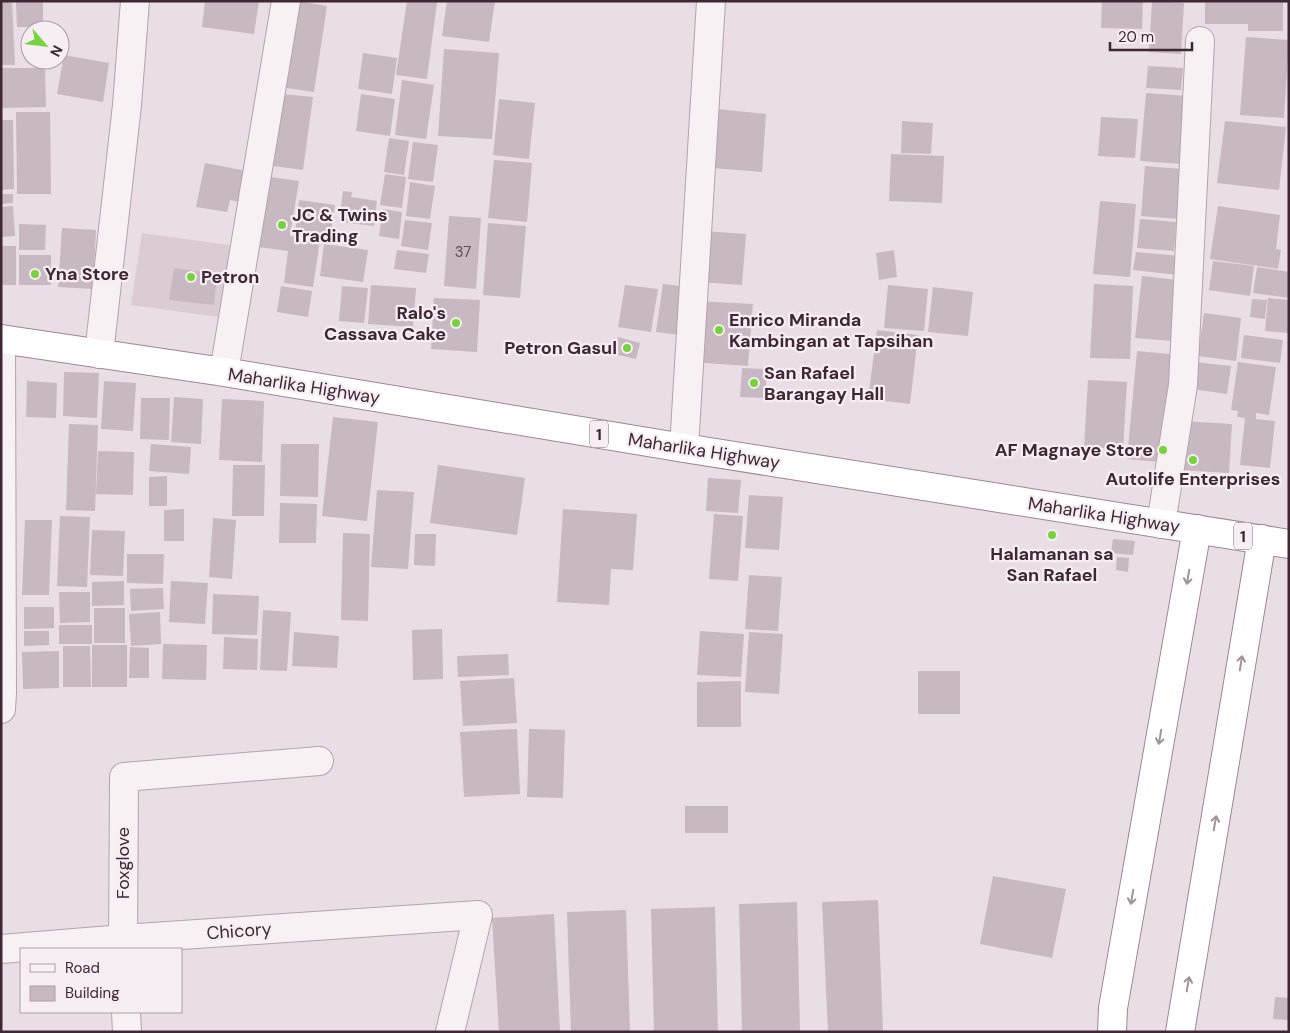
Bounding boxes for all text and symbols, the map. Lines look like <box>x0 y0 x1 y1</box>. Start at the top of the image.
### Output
north arrow <box>20 20 70 70</box>
scale bar <box>1110 20 1192 52</box>
text: 20 m <box>1118 27 1154 47</box>
text: N <box>46 42 67 60</box>
place label: JC & Twins Trading <box>292 203 388 248</box>
marker: JC & Twins Trading <box>276 219 288 231</box>
house number: 37 <box>455 242 471 262</box>
place label: Yna Store <box>45 262 129 286</box>
place label: Petron <box>201 265 259 289</box>
marker: Yna Store <box>29 268 41 280</box>
marker: Petron <box>185 271 197 283</box>
place label: Ralo's Cassava Cake <box>324 301 446 346</box>
place label: Enrico Miranda Kambingan at Tapsihan <box>729 308 933 353</box>
marker: Ralo's Cassava Cake <box>450 317 462 329</box>
marker: Enrico Miranda Kambingan at Tapsihan <box>713 324 725 336</box>
place label: Petron Gasul <box>504 336 617 360</box>
marker: Petron Gasul <box>621 342 633 354</box>
place label: San Rafael Barangay Hall <box>764 361 884 406</box>
street label: Maharlika Highway <box>226 362 382 410</box>
marker: San Rafael Barangay Hall <box>748 377 760 389</box>
road number: 1 <box>590 420 608 448</box>
street label: Maharlika Highway <box>626 427 782 475</box>
place label: AF Magnaye Store <box>995 438 1153 462</box>
marker: AF Magnaye Store <box>1157 444 1169 456</box>
marker: Autolife Enterprises <box>1187 454 1199 466</box>
place label: Autolife Enterprises <box>1106 467 1280 491</box>
street label: Maharlika Highway <box>1026 491 1182 539</box>
road number: 1 <box>1234 522 1252 550</box>
marker: Halamanan sa San Rafael <box>1046 529 1058 541</box>
place label: Halamanan sa San Rafael <box>990 542 1114 587</box>
one-way arrow <box>1183 569 1193 585</box>
one-way arrow <box>1237 655 1247 671</box>
one-way arrow <box>1155 729 1165 745</box>
one-way arrow <box>1211 816 1221 832</box>
street label: Foxglove <box>111 827 135 899</box>
one-way arrow <box>1127 889 1137 905</box>
street label: Chicory <box>206 917 272 945</box>
legend <box>20 948 182 1013</box>
text: Road <box>65 958 100 978</box>
one-way arrow <box>1183 976 1193 992</box>
text: Building <box>65 983 120 1003</box>

